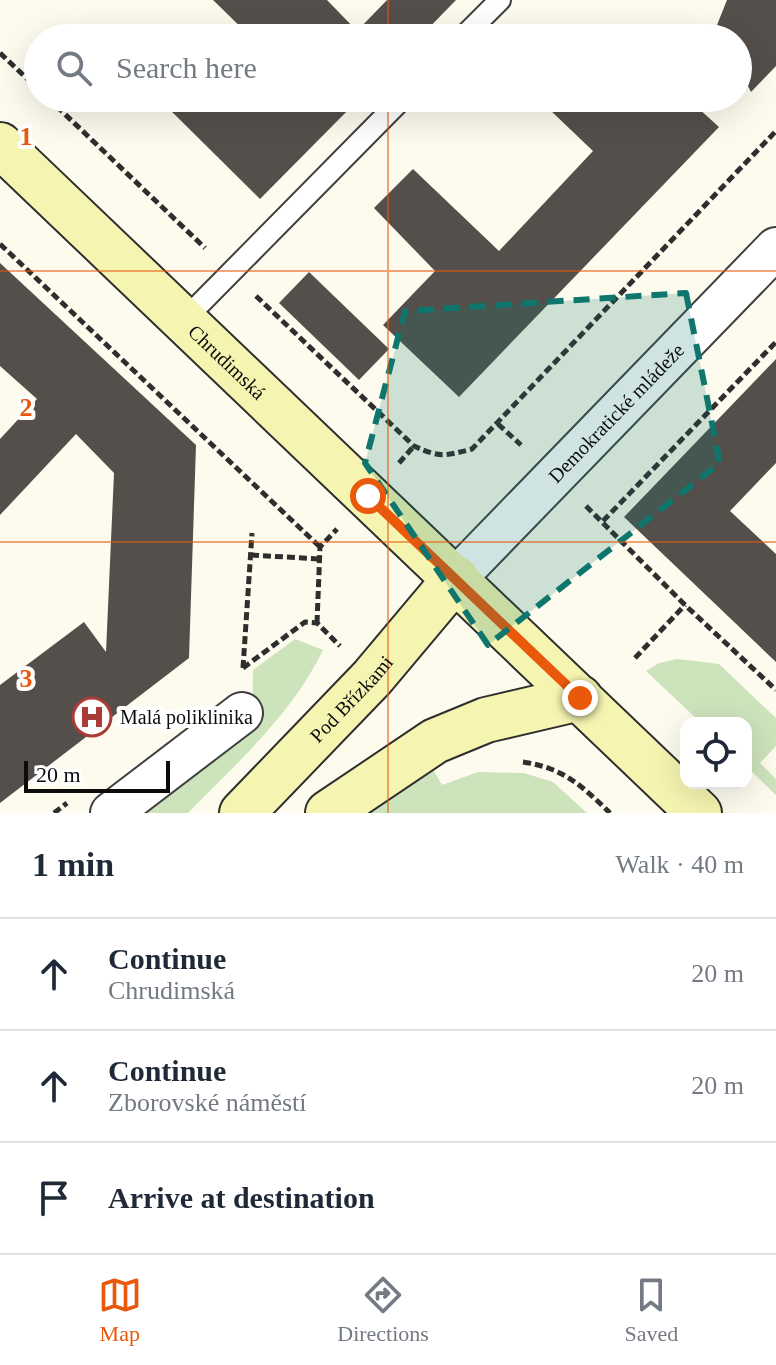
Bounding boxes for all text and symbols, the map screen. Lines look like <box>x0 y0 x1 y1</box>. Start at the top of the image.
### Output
search box <box>24 24 752 112</box>
icon: search <box>52 46 96 90</box>
text: Search here <box>116 51 257 84</box>
text: 1 <box>20 122 33 151</box>
street label: Chrudimská <box>184 320 270 404</box>
street label: Demokratické mládeže <box>544 339 689 487</box>
text: 2 <box>20 393 33 422</box>
route start <box>350 478 386 514</box>
street label: Pod Břízkami <box>305 651 397 747</box>
text: 3 <box>20 664 33 693</box>
route end <box>562 680 598 716</box>
hospital icon: Malá poliklinika <box>71 696 113 738</box>
place label: Malá poliklinika <box>120 706 253 729</box>
map controls <box>680 717 752 789</box>
button: locate <box>680 717 752 789</box>
scale bar <box>24 757 170 793</box>
text: 20 m <box>36 762 81 787</box>
text: 1 min <box>32 846 114 883</box>
text: Walk · 40 m <box>615 850 744 879</box>
text: Continue <box>108 942 226 975</box>
icon: ahead <box>32 952 76 996</box>
text: 20 m <box>691 959 744 988</box>
text: Chrudimská <box>108 976 235 1005</box>
text: Continue <box>108 1054 226 1087</box>
icon: ahead <box>32 1064 76 1108</box>
text: 20 m <box>691 1071 744 1100</box>
text: Zborovské náměstí <box>108 1088 307 1117</box>
icon: arrive <box>32 1176 76 1220</box>
text: Arrive at destination <box>108 1181 375 1214</box>
tab: Map <box>98 1273 142 1347</box>
tab: Directions <box>337 1273 429 1347</box>
tab: Saved <box>624 1273 678 1347</box>

